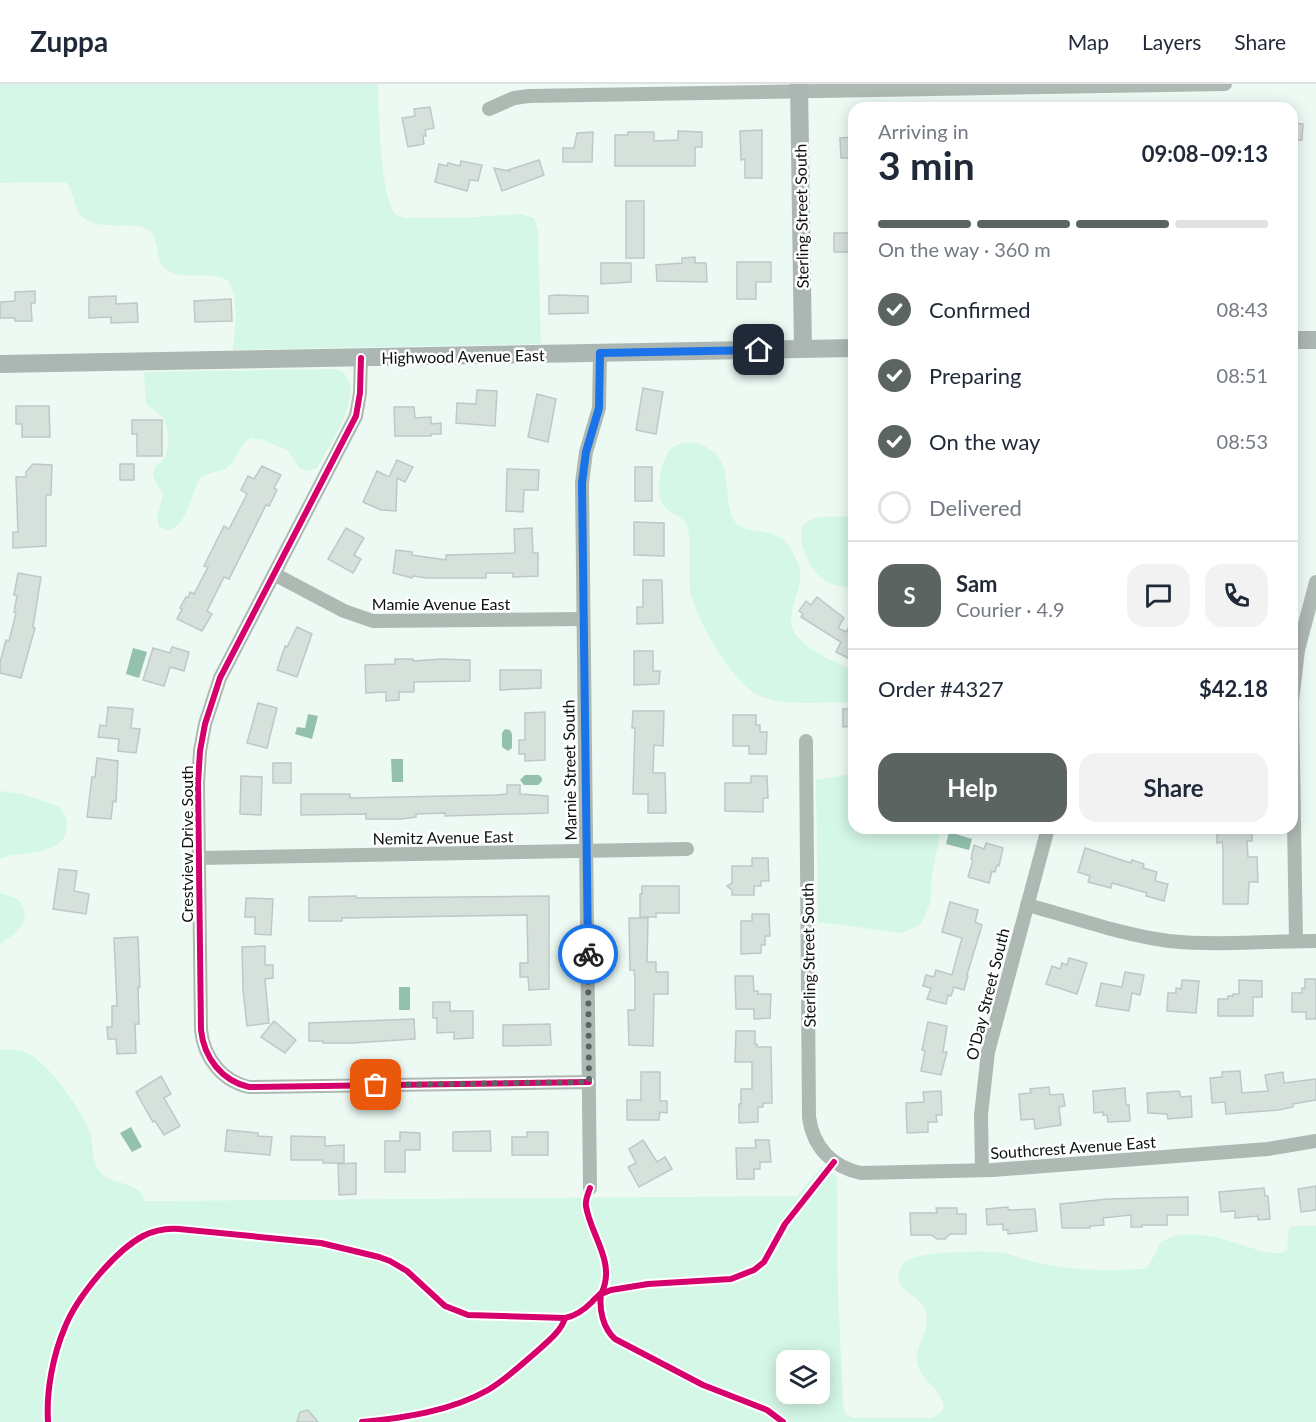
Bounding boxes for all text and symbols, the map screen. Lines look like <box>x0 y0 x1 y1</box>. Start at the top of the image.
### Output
text: Zuppa <box>30 24 108 58</box>
text: Map <box>1068 29 1109 54</box>
text: Layers <box>1142 29 1201 54</box>
text: Share <box>1234 29 1286 54</box>
text: Arriving in <box>878 119 969 143</box>
text: 09:08–09:13 <box>1142 140 1268 167</box>
text: 3 min <box>878 142 975 188</box>
street label: Sterling Street South <box>790 143 812 289</box>
text: On the way · 360 m <box>878 237 1051 261</box>
icon: check <box>878 293 911 326</box>
text: Confirmed <box>929 296 1031 323</box>
text: 08:43 <box>1217 297 1268 321</box>
pin <box>733 324 784 375</box>
icon: home <box>742 333 775 366</box>
street label: Highwood Avenue East <box>381 345 545 367</box>
icon: check <box>878 359 911 392</box>
text: Preparing <box>929 362 1021 389</box>
text: 08:51 <box>1217 363 1268 387</box>
icon: check <box>878 425 911 458</box>
text: On the way <box>929 428 1040 455</box>
text: 08:53 <box>1217 429 1268 453</box>
text: Delivered <box>929 494 1022 521</box>
button: chat <box>1127 564 1190 627</box>
button: phone <box>1205 564 1268 627</box>
text: Sam <box>956 570 998 597</box>
text: S <box>903 582 916 609</box>
street label: Mamie Avenue East <box>372 594 510 613</box>
text: Courier · 4.9 <box>956 597 1065 621</box>
text: Order #4327 <box>878 675 1004 702</box>
text: $42.18 <box>1199 675 1268 702</box>
street label: Marnie Street South <box>558 699 580 841</box>
button: Help <box>878 753 1067 822</box>
button: Share <box>1079 753 1268 822</box>
street label: Crestview Drive South <box>177 765 196 923</box>
street label: Nemitz Avenue East <box>372 826 514 848</box>
street label: Sterling Street South <box>797 882 819 1028</box>
courier <box>558 924 618 984</box>
street label: O'Day Street South <box>961 926 1013 1062</box>
icon: bike <box>572 938 605 971</box>
pin <box>350 1059 401 1110</box>
icon: bag <box>359 1068 392 1101</box>
street label: Southcrest Avenue East <box>990 1132 1157 1162</box>
map controls <box>776 1350 830 1404</box>
button: layers <box>776 1350 830 1404</box>

